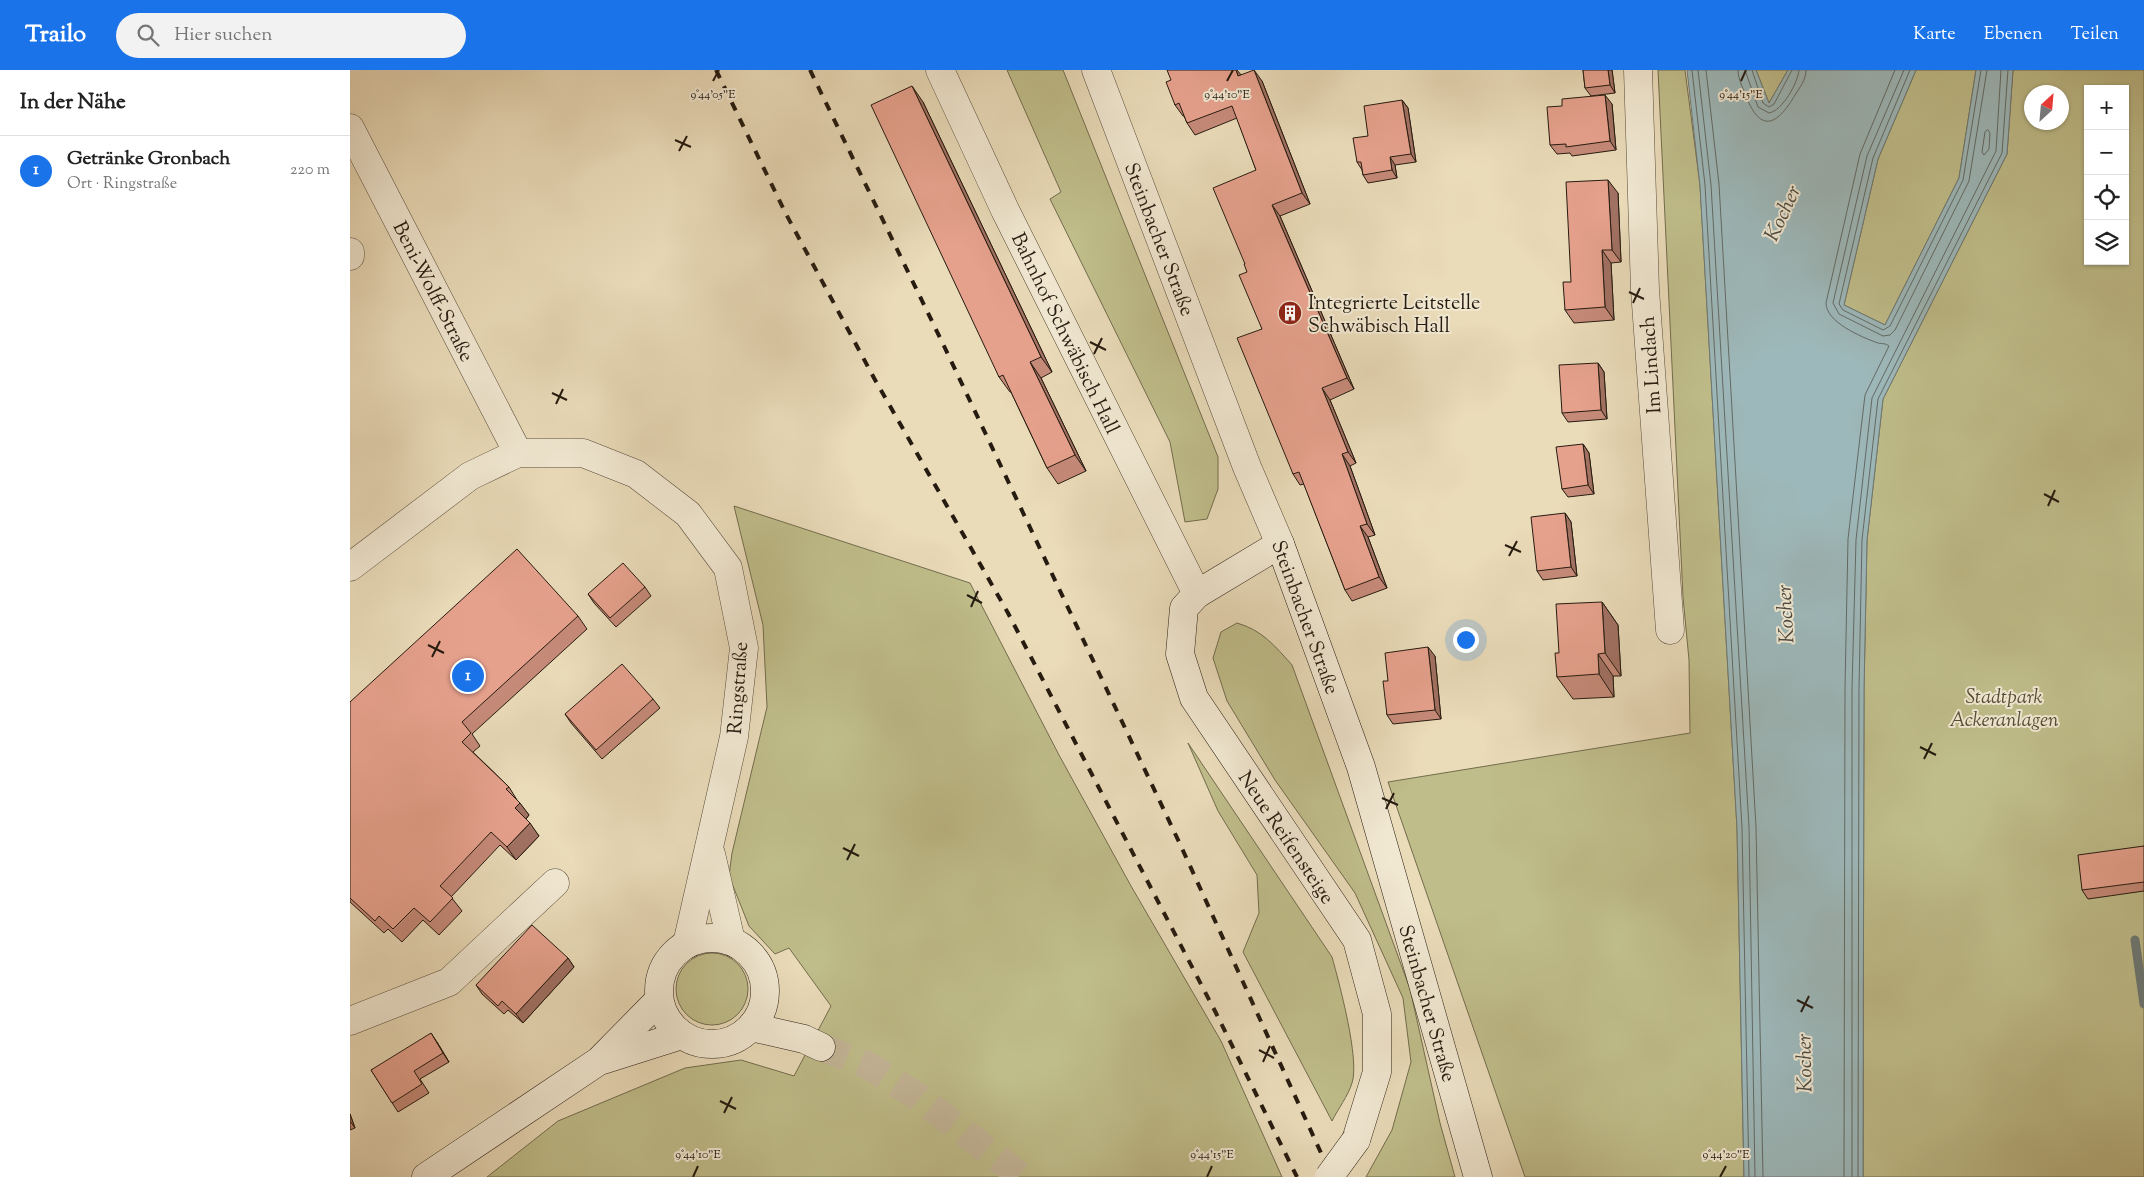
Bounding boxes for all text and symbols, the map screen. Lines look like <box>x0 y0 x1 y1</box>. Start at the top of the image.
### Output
search box <box>116 13 466 58</box>
text: Trailo <box>25 18 86 52</box>
icon: search <box>134 21 162 49</box>
text: Hier suchen <box>174 22 273 49</box>
text: Karte <box>1913 22 1956 48</box>
text: Ebenen <box>1984 22 2043 48</box>
text: Teilen <box>2071 22 2119 48</box>
north arrow <box>2024 85 2069 130</box>
map controls <box>2084 85 2129 265</box>
button: + <box>2084 85 2129 130</box>
text: 9°44'05"E <box>690 86 736 104</box>
text: 9°44'10"E <box>1204 86 1250 104</box>
text: 9°44'15"E <box>1719 86 1764 104</box>
text: In der Nähe <box>20 88 126 118</box>
button: − <box>2084 130 2129 175</box>
text: Getränke Gronbach <box>67 146 230 173</box>
text: 1 <box>33 159 39 182</box>
text: 220 m <box>290 159 330 182</box>
street label: Steinbacher Straße <box>1115 159 1200 321</box>
text: Ort · Ringstraße <box>67 173 177 196</box>
button: locate <box>2084 175 2129 220</box>
water label: Kocher <box>1758 180 1810 247</box>
street label: Beni-Wolff-Straße <box>384 217 480 367</box>
button: layers <box>2084 220 2129 265</box>
street label: Bahnhof Schwäbisch Hall <box>1002 228 1125 440</box>
place label: Integrierte Leitstelle Schwäbisch Hall <box>1308 290 1480 342</box>
building icon: Integrierte Leitstelle Schwäbisch Hall <box>1277 300 1303 326</box>
street label: Im Lindach <box>1635 315 1670 415</box>
street label: Steinbacher Straße <box>1262 537 1345 699</box>
water label: Kocher <box>1770 583 1804 644</box>
your location <box>1453 627 1479 653</box>
street label: Ringstraße <box>722 641 757 735</box>
pin: 1 <box>452 657 484 695</box>
park label: Stadtpark Ackeranlagen <box>1949 684 2059 736</box>
street label: Neue Reifensteige <box>1230 766 1340 911</box>
street label: Steinbacher Straße <box>1389 922 1462 1086</box>
water label: Kocher <box>1790 1033 1822 1093</box>
text: 9°44'10"E <box>675 1146 721 1164</box>
text: 9°44'15"E <box>1190 1146 1235 1164</box>
text: 9°44'20"E <box>1703 1146 1750 1164</box>

